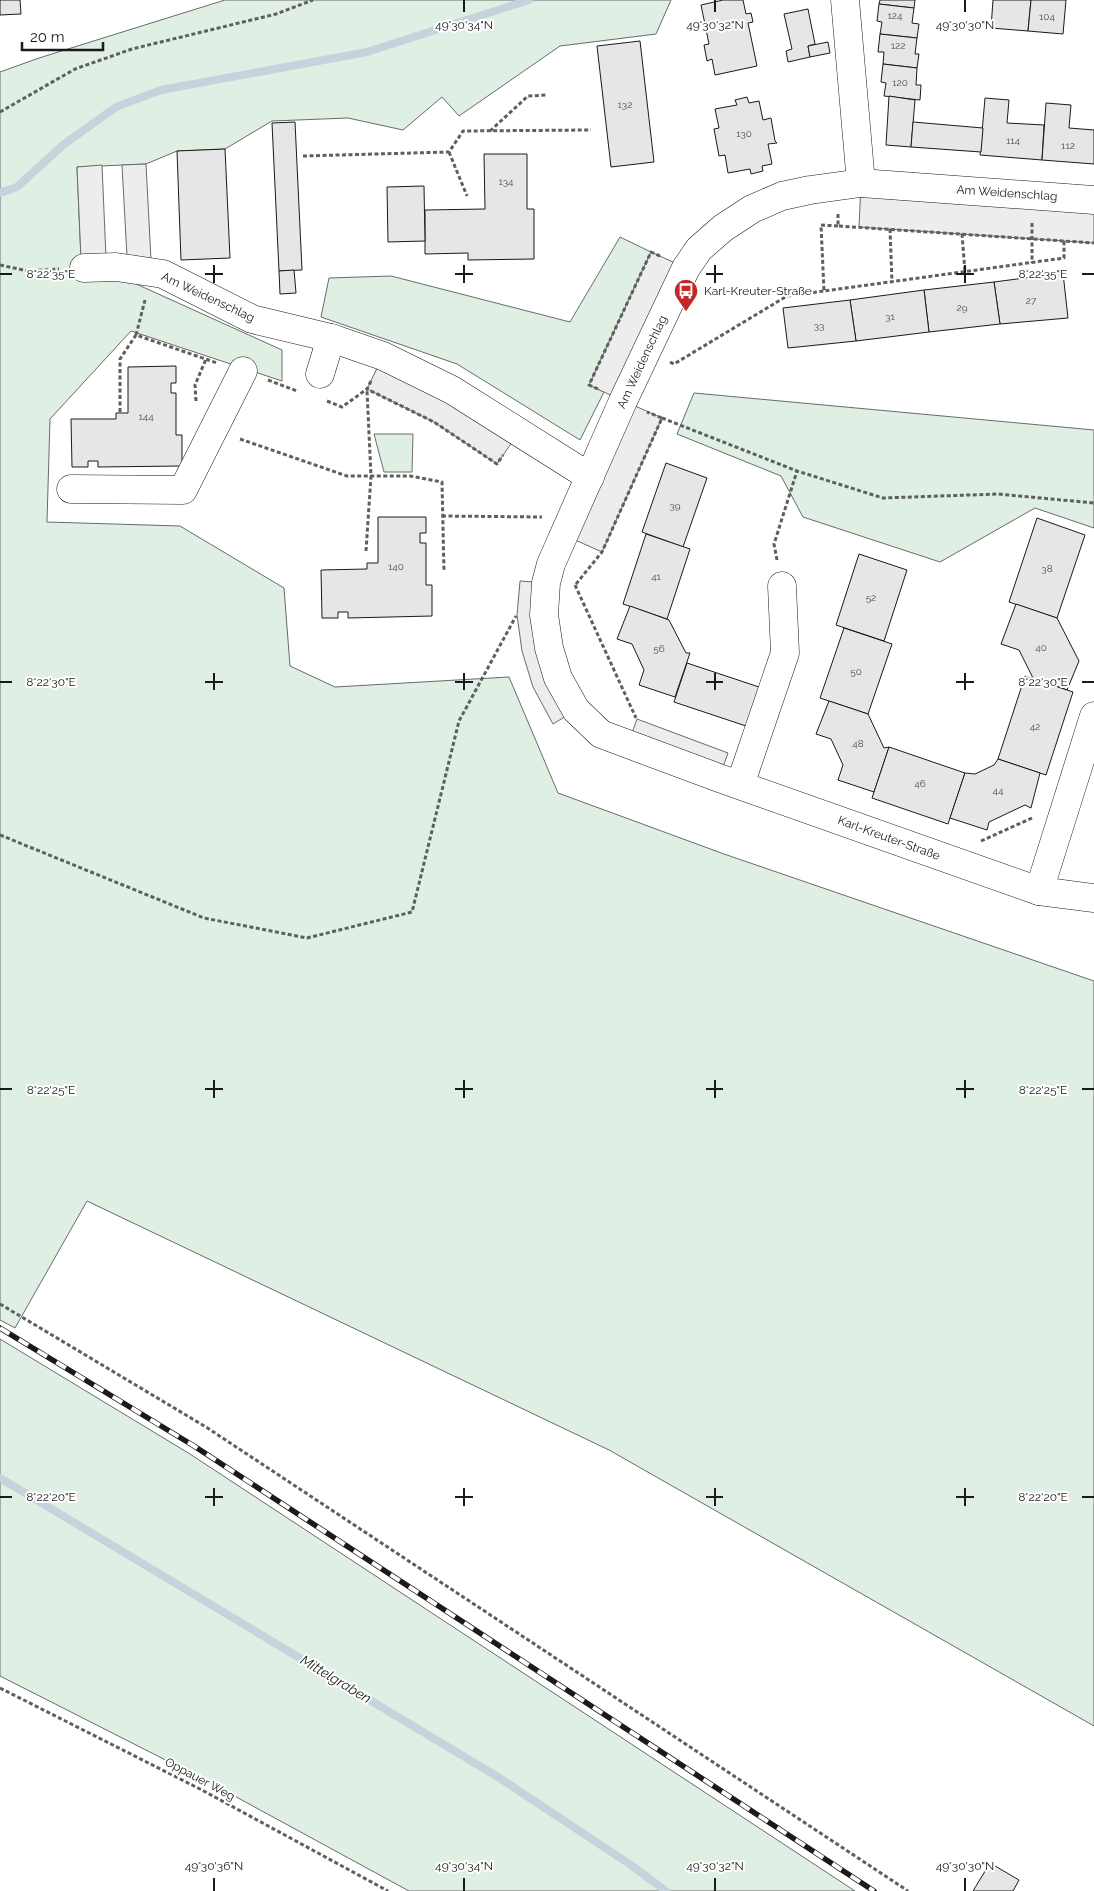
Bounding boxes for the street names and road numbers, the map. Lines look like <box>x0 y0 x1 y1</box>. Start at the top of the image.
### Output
street label: Am Weidenschlag <box>956 182 1058 204</box>
street label: Am Weidenschlag <box>159 269 257 325</box>
street label: Am Weidenschlag <box>614 313 670 411</box>
street label: Karl-Kreuter-Straße <box>836 813 942 863</box>
street label: Oppauer Weg <box>163 1755 237 1803</box>

